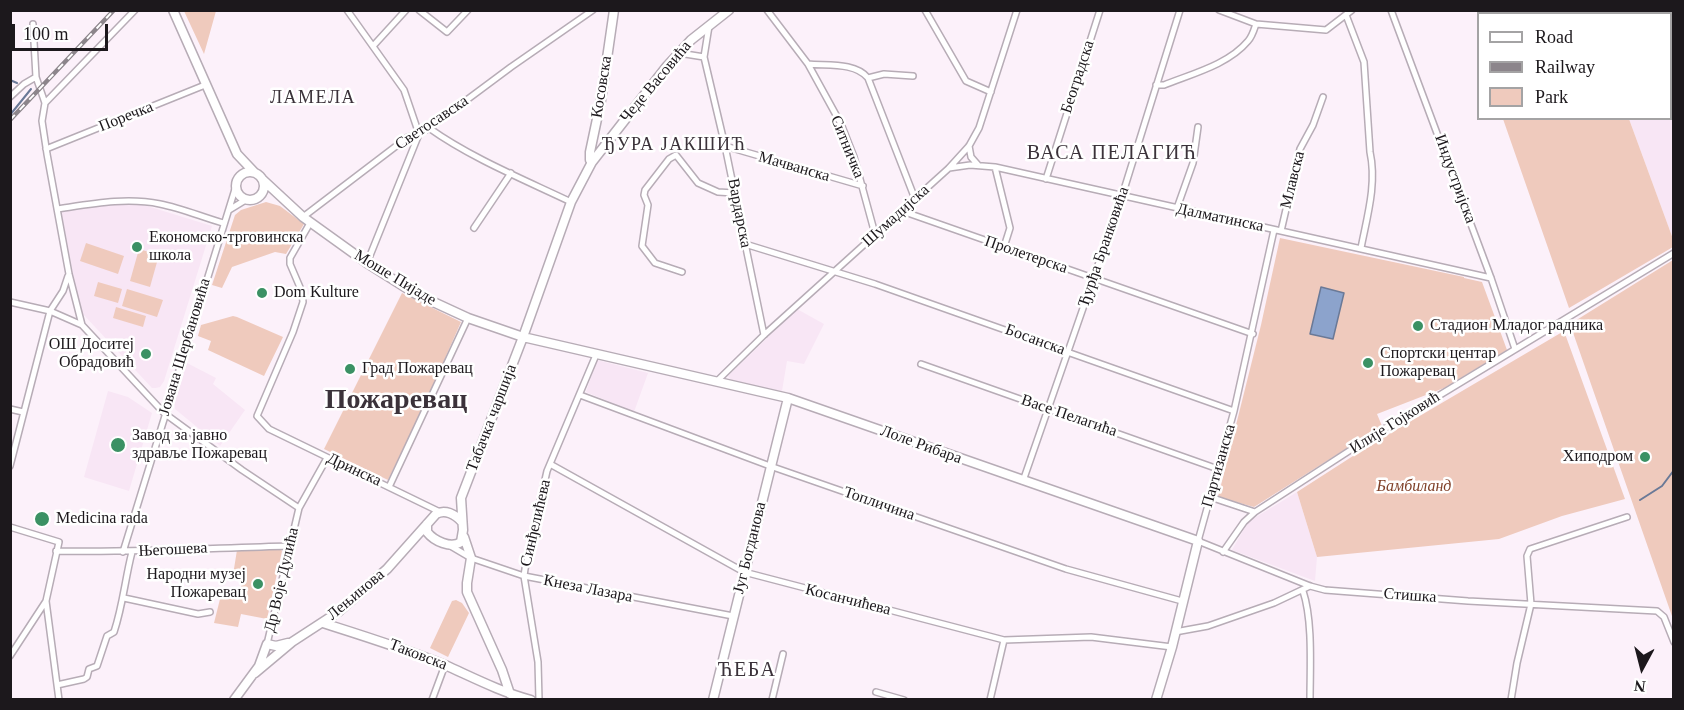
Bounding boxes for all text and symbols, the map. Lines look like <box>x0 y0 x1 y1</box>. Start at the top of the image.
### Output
scale bar <box>15 12 111 50</box>
legend <box>1477 12 1672 120</box>
text: 100 m <box>23 24 69 44</box>
text: Road <box>1535 27 1573 47</box>
street label: Чеде Васовића <box>616 37 696 127</box>
street label: Београдска <box>1057 38 1099 116</box>
street label: Косовска <box>588 55 616 119</box>
text: Railway <box>1535 57 1595 77</box>
district label: ЛАМЕЛА <box>270 87 356 109</box>
text: Park <box>1535 87 1568 107</box>
street label: Светосавска <box>392 92 472 154</box>
street label: Поречка <box>96 97 156 137</box>
street label: Ситничка <box>826 113 868 181</box>
street label: Индустријска <box>1430 132 1480 226</box>
district label: ЂУРА ЈАКШИЋ <box>602 134 746 156</box>
district label: ВАСА ПЕЛАГИЋ <box>1027 142 1197 166</box>
street label: Мачванска <box>756 148 832 186</box>
street label: Млавска <box>1277 149 1309 211</box>
street label: Вардарска <box>723 177 755 249</box>
street label: Шумадијска <box>858 181 934 251</box>
street label: Ђурђа Бранковића <box>1074 184 1134 310</box>
street label: Далматинска <box>1175 199 1265 237</box>
place label: Економско-трговинска школа <box>149 228 303 266</box>
street label: Пролетерска <box>982 232 1070 278</box>
marker: Економско-трговинска школа <box>130 240 144 254</box>
street label: Моше Пијаде <box>351 246 439 310</box>
street label: Јована Шербановића <box>155 276 215 418</box>
place label: Dom Kulture <box>274 283 359 303</box>
marker: Dom Kulture <box>255 286 269 300</box>
place label: Стадион Младог радника <box>1430 316 1603 336</box>
marker: Стадион Младог радника <box>1411 319 1425 333</box>
street label: Босанска <box>1002 320 1068 360</box>
place label: ОШ Доситеј Обрадовић <box>49 335 134 373</box>
place label: Спортски центар Пожаревац <box>1380 344 1496 382</box>
marker: ОШ Доситеј Обрадовић <box>139 347 153 361</box>
marker: Спортски центар Пожаревац <box>1361 356 1375 370</box>
place label: Град Пожаревац <box>362 359 473 379</box>
marker: Град Пожаревац <box>343 362 357 376</box>
street label: Табачка чаршија <box>463 362 521 474</box>
district label: Пожаревац <box>325 384 467 418</box>
street label: Илије Гојковић <box>1346 388 1444 458</box>
street label: Васе Пелагића <box>1019 391 1119 441</box>
street label: Лоле Рибара <box>878 421 964 469</box>
street label: Партизанска <box>1198 422 1240 510</box>
place label: Завод за јавно здравље Пожаревац <box>132 426 267 464</box>
marker: Завод за јавно здравље Пожаревац <box>109 436 127 454</box>
place label: Хиподром <box>1563 447 1633 467</box>
street label: Дринска <box>324 449 384 491</box>
marker: Хиподром <box>1638 450 1652 464</box>
park label: Бамбиланд <box>1377 477 1451 497</box>
street label: Синђелићева <box>517 478 555 568</box>
street label: Топличина <box>841 483 917 525</box>
street label: Југ Богданова <box>729 500 771 596</box>
place label: Medicina rada <box>56 509 148 529</box>
marker: Medicina rada <box>33 510 51 528</box>
street label: Др Воје Дулића <box>261 526 303 634</box>
street label: Његошева <box>138 539 208 561</box>
place label: Народни музеј Пожаревац <box>147 565 246 603</box>
street label: Лењинова <box>323 565 389 625</box>
street label: Кнеза Лазара <box>542 571 634 607</box>
marker: Народни музеј Пожаревац <box>251 577 265 591</box>
street label: Косанчићева <box>803 580 893 620</box>
street label: Стишка <box>1383 585 1437 607</box>
street label: Таковска <box>386 635 450 675</box>
north arrow <box>1612 638 1672 698</box>
district label: ЋЕБА <box>718 659 776 683</box>
text: N <box>1633 677 1647 696</box>

